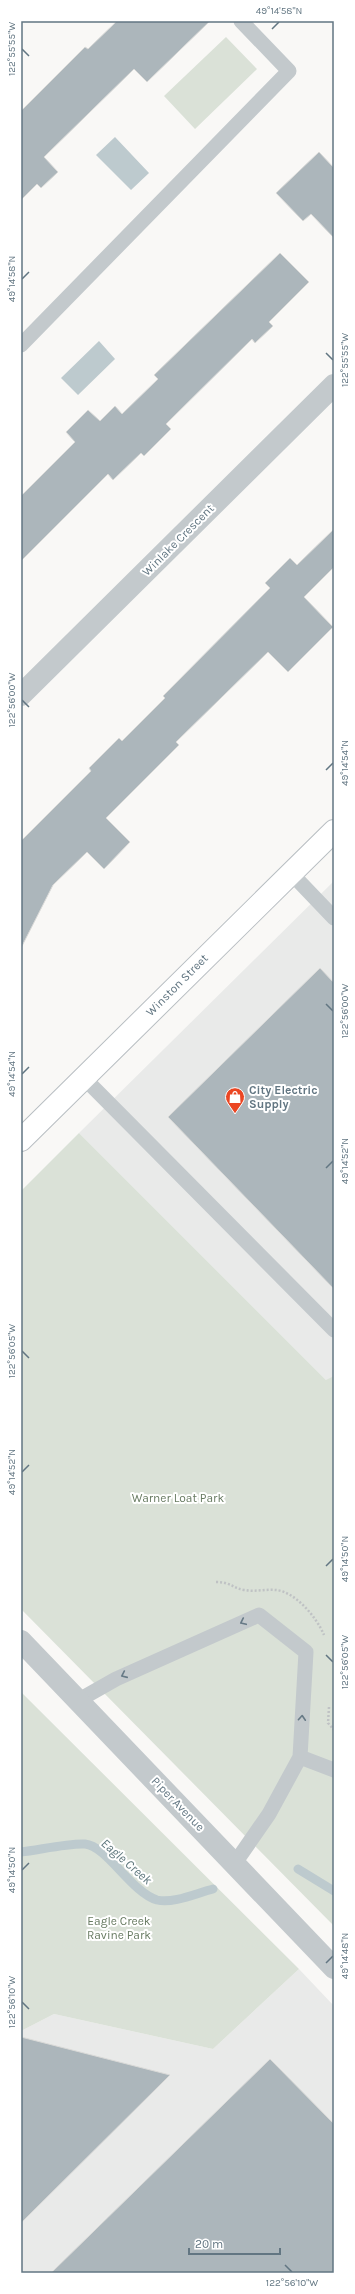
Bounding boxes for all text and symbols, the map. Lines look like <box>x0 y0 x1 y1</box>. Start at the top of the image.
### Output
text: 49°14'58"N <box>256 5 302 17</box>
text: 122°55'55"W <box>6 22 18 76</box>
text: 49°14'58"N <box>6 256 18 302</box>
text: 122°55'55"W <box>339 333 351 387</box>
street label: Winlake Crescent <box>139 501 217 579</box>
text: 122°56'00"W <box>6 673 18 727</box>
text: 49°14'54"N <box>339 740 351 786</box>
street label: Winston Street <box>143 951 211 1019</box>
text: 122°56'00"W <box>339 984 351 1038</box>
text: 49°14'54"N <box>6 1051 18 1097</box>
place label: City Electric Supply <box>249 1083 318 1111</box>
shop icon: City Electric Supply <box>224 1086 246 1114</box>
text: 49°14'52"N <box>339 1138 351 1184</box>
text: 122°56'05"W <box>6 1324 18 1378</box>
text: 49°14'52"N <box>6 1449 18 1495</box>
park label: Warner Loat Park <box>132 1491 224 1505</box>
text: 49°14'50"N <box>339 1536 351 1582</box>
one-way arrow <box>239 1617 247 1625</box>
text: 122°56'05"W <box>339 1635 351 1689</box>
one-way arrow <box>121 1670 129 1678</box>
one-way arrow <box>298 1715 307 1721</box>
street label: Piper Avenue <box>149 1774 207 1834</box>
water label: Eagle Creek <box>98 1835 155 1888</box>
text: 49°14'50"N <box>6 1847 18 1893</box>
park label: Eagle Creek Ravine Park <box>87 1914 151 1942</box>
text: 49°14'48"N <box>339 1933 351 1979</box>
text: 122°56'10"W <box>6 1976 18 2028</box>
scale bar <box>189 2230 280 2256</box>
text: 20 m <box>195 2237 223 2251</box>
text: 122°56'10"W <box>266 2277 318 2289</box>

